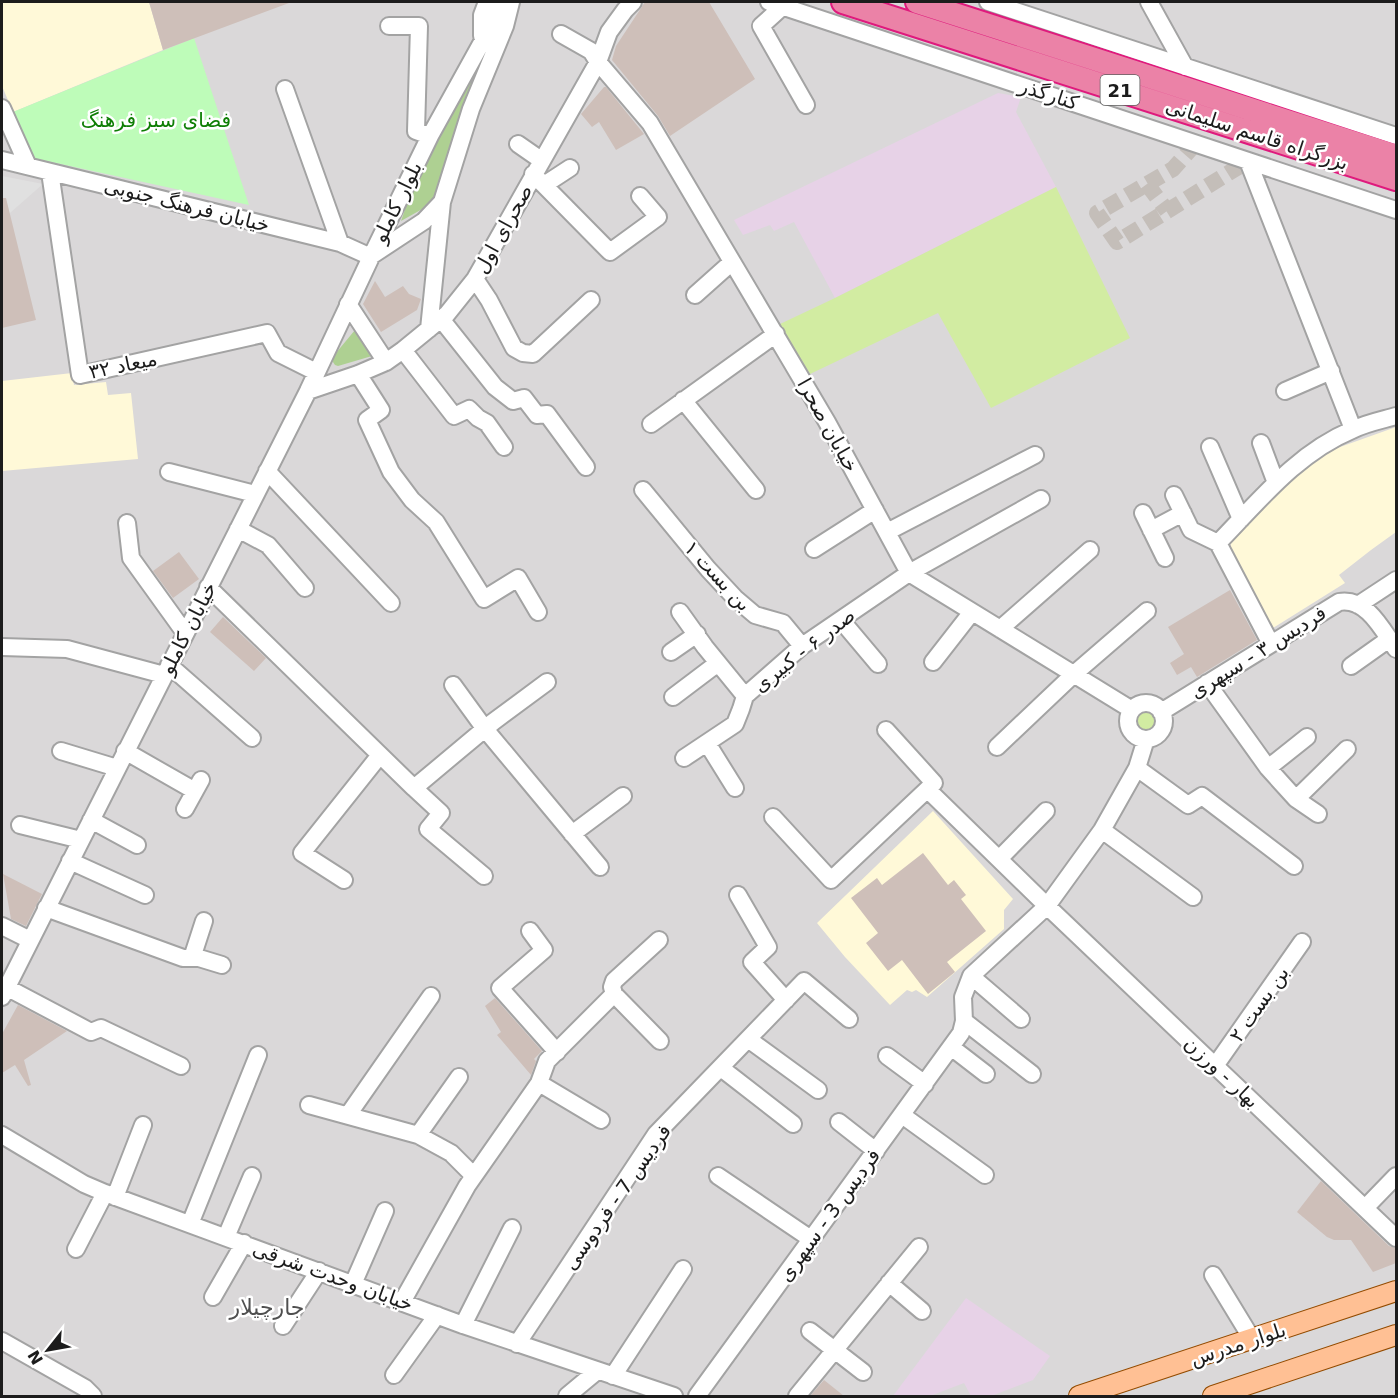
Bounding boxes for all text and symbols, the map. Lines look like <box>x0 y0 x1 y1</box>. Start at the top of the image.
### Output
street label: کنارگذر <box>1015 73 1082 115</box>
road number: 21 <box>1100 75 1140 105</box>
street label: بزرگراه قاسم سلیمانی <box>1163 93 1351 175</box>
park label: فضای سبز فرهنگ <box>81 108 231 132</box>
street label: بلوار کاملو <box>367 157 427 247</box>
street label: خیابان فرهنگ جنوبی <box>102 173 272 237</box>
street label: صحرای اول <box>469 180 537 278</box>
street label: میعاد ۳۲ <box>87 346 159 384</box>
street label: خیابان صحرا <box>792 374 864 476</box>
street label: بن بست ۱ <box>679 536 757 616</box>
street label: خیابان کاملو <box>154 578 222 679</box>
street label: فردیس ۳ - سپهری <box>1185 600 1331 704</box>
street label: صدر ۶ - کبیری <box>748 603 860 697</box>
street label: بن بست ۲ <box>1224 961 1294 1047</box>
street label: بهار - ورزن <box>1179 1031 1265 1113</box>
street label: فردیس 7 - فردوسی <box>558 1120 676 1274</box>
street label: فردیس 3 - سپهری <box>773 1144 886 1287</box>
street label: خیابان وحدت شرقی <box>250 1236 416 1316</box>
district label: جارچیلار <box>229 1295 304 1320</box>
street label: بلوار مدرس <box>1187 1317 1289 1371</box>
north arrow <box>18 1320 78 1380</box>
text: N <box>24 1347 47 1368</box>

